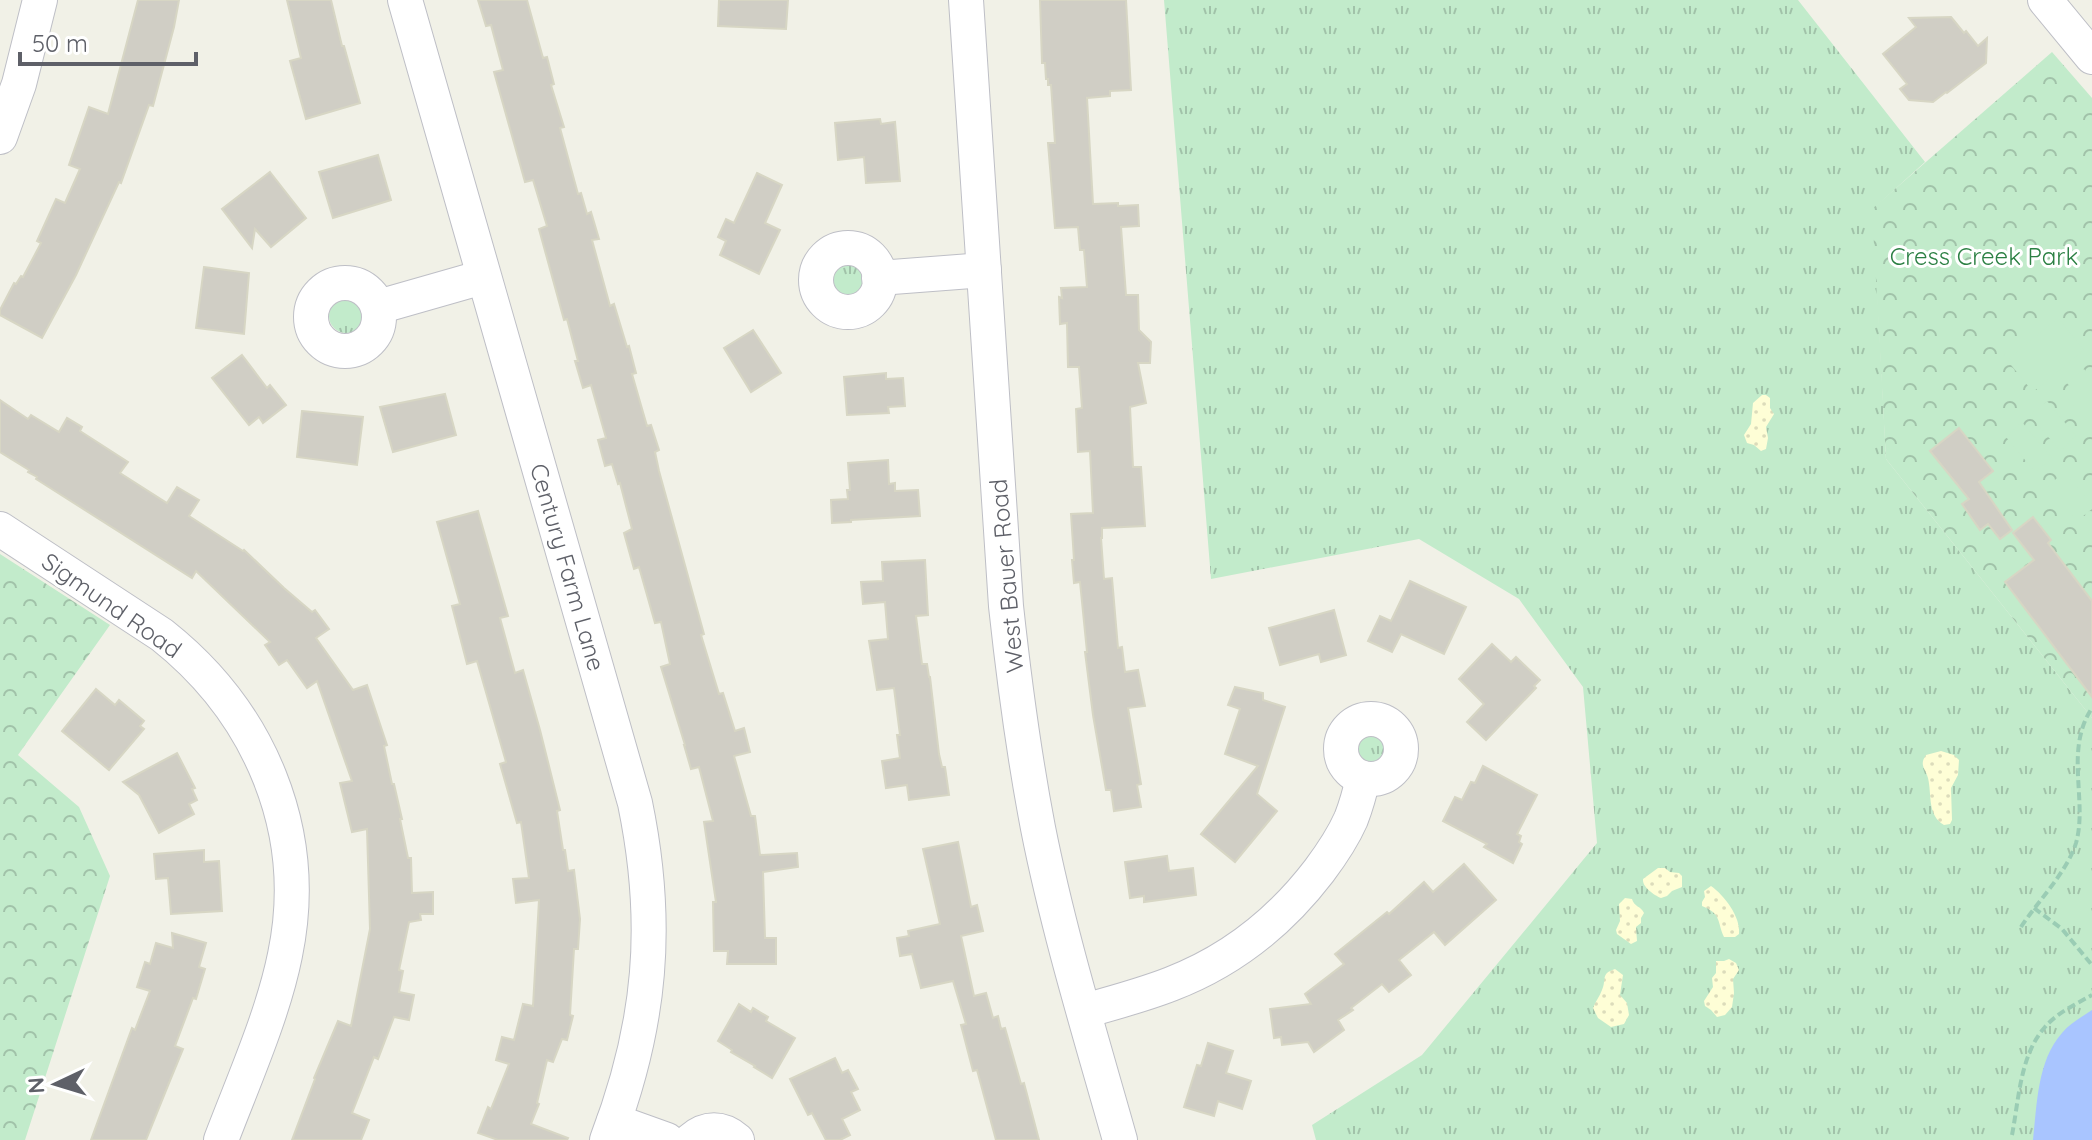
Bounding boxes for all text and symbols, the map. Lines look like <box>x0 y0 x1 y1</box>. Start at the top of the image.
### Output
scale bar <box>20 16 196 66</box>
text: 50 m <box>32 28 88 58</box>
park label: Cress Creek Park <box>1890 241 2078 271</box>
street label: Century Farm Lane <box>524 460 612 674</box>
street label: West Bauer Road <box>983 478 1029 674</box>
street label: Sigmund Road <box>36 546 188 664</box>
north arrow <box>16 1044 96 1124</box>
text: N <box>22 1076 51 1094</box>

